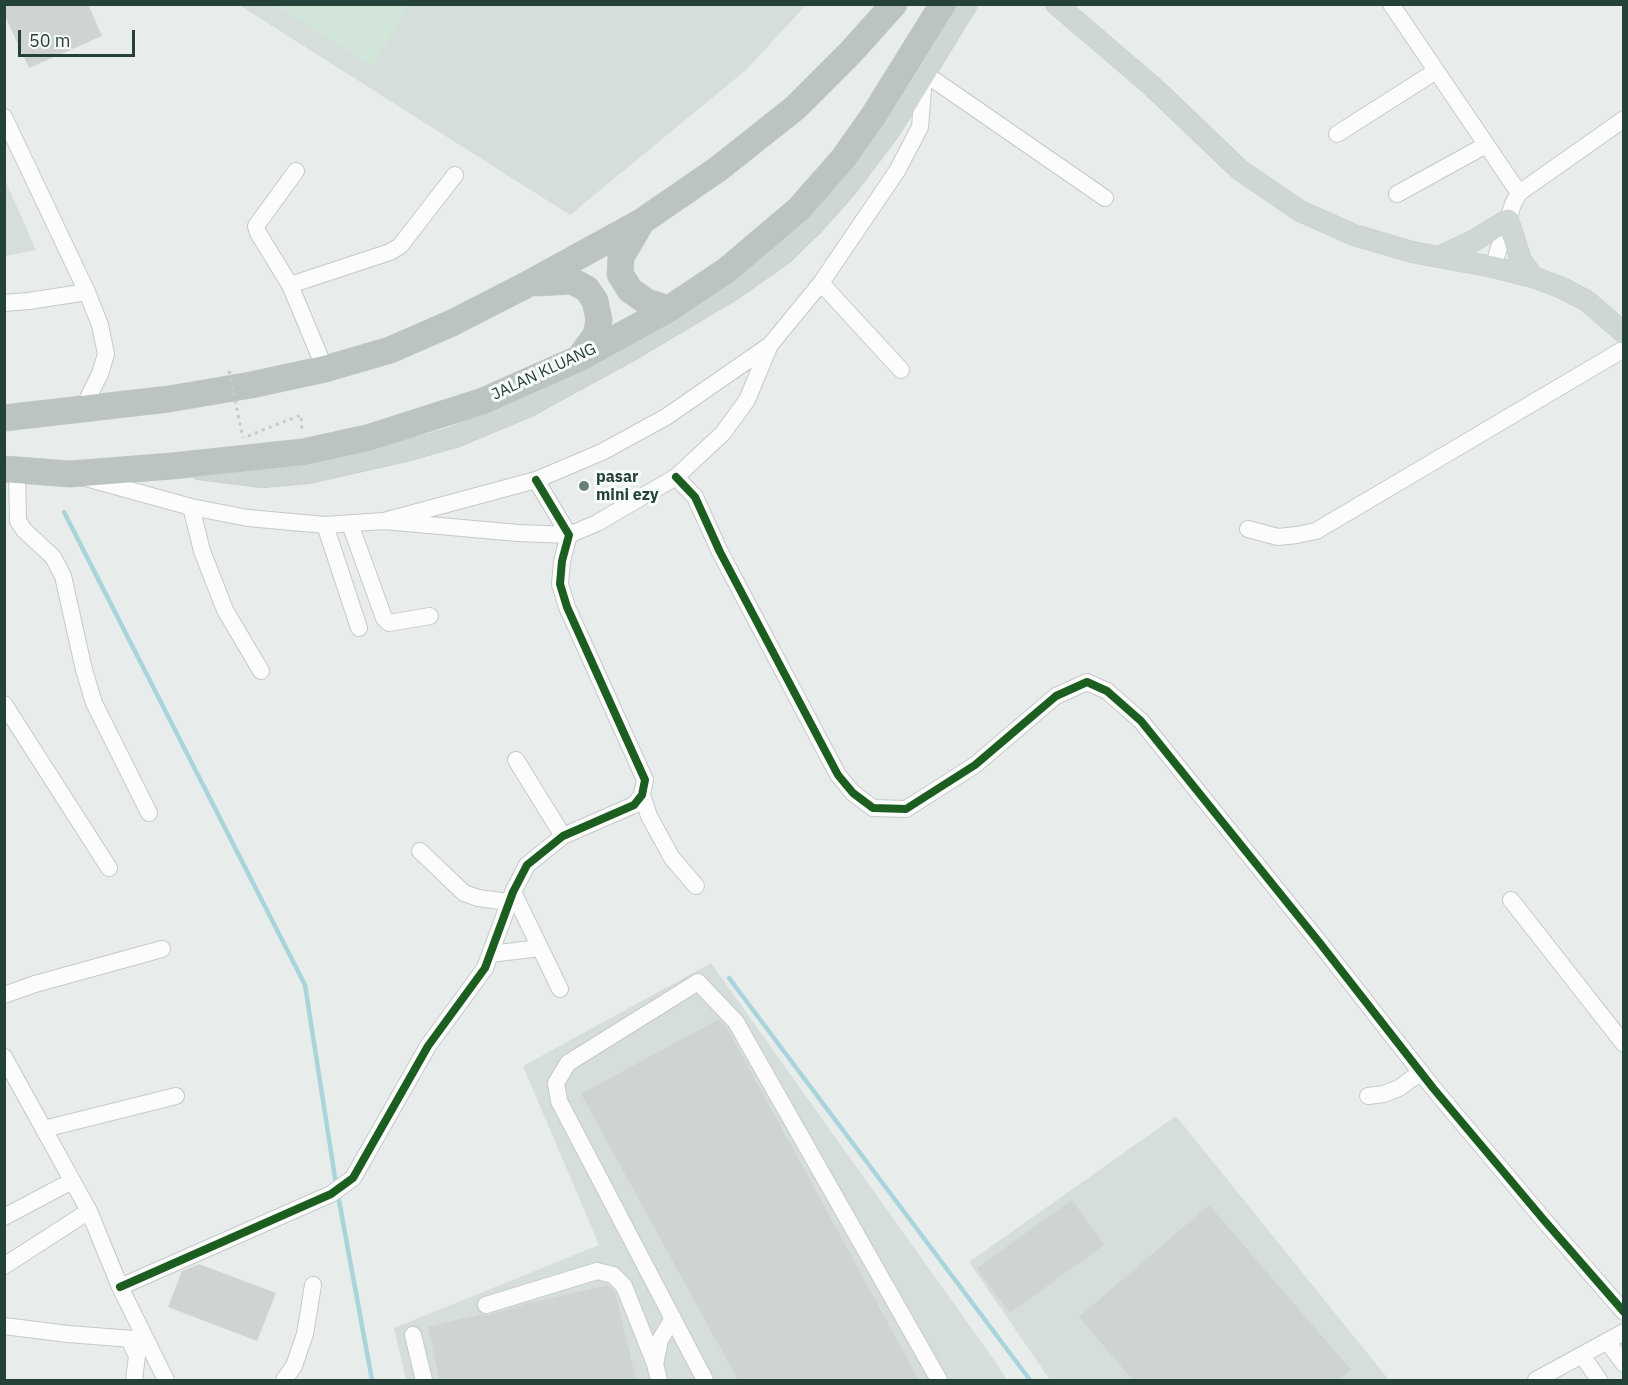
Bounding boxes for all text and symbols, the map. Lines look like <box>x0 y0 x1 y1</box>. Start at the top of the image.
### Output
scale bar <box>21 18 138 56</box>
text: 50 m <box>29 29 71 52</box>
street label: JALAN KLUANG <box>489 339 599 405</box>
place label: pasar mini ezy <box>596 467 659 505</box>
marker: pasar mini ezy <box>577 479 591 493</box>

